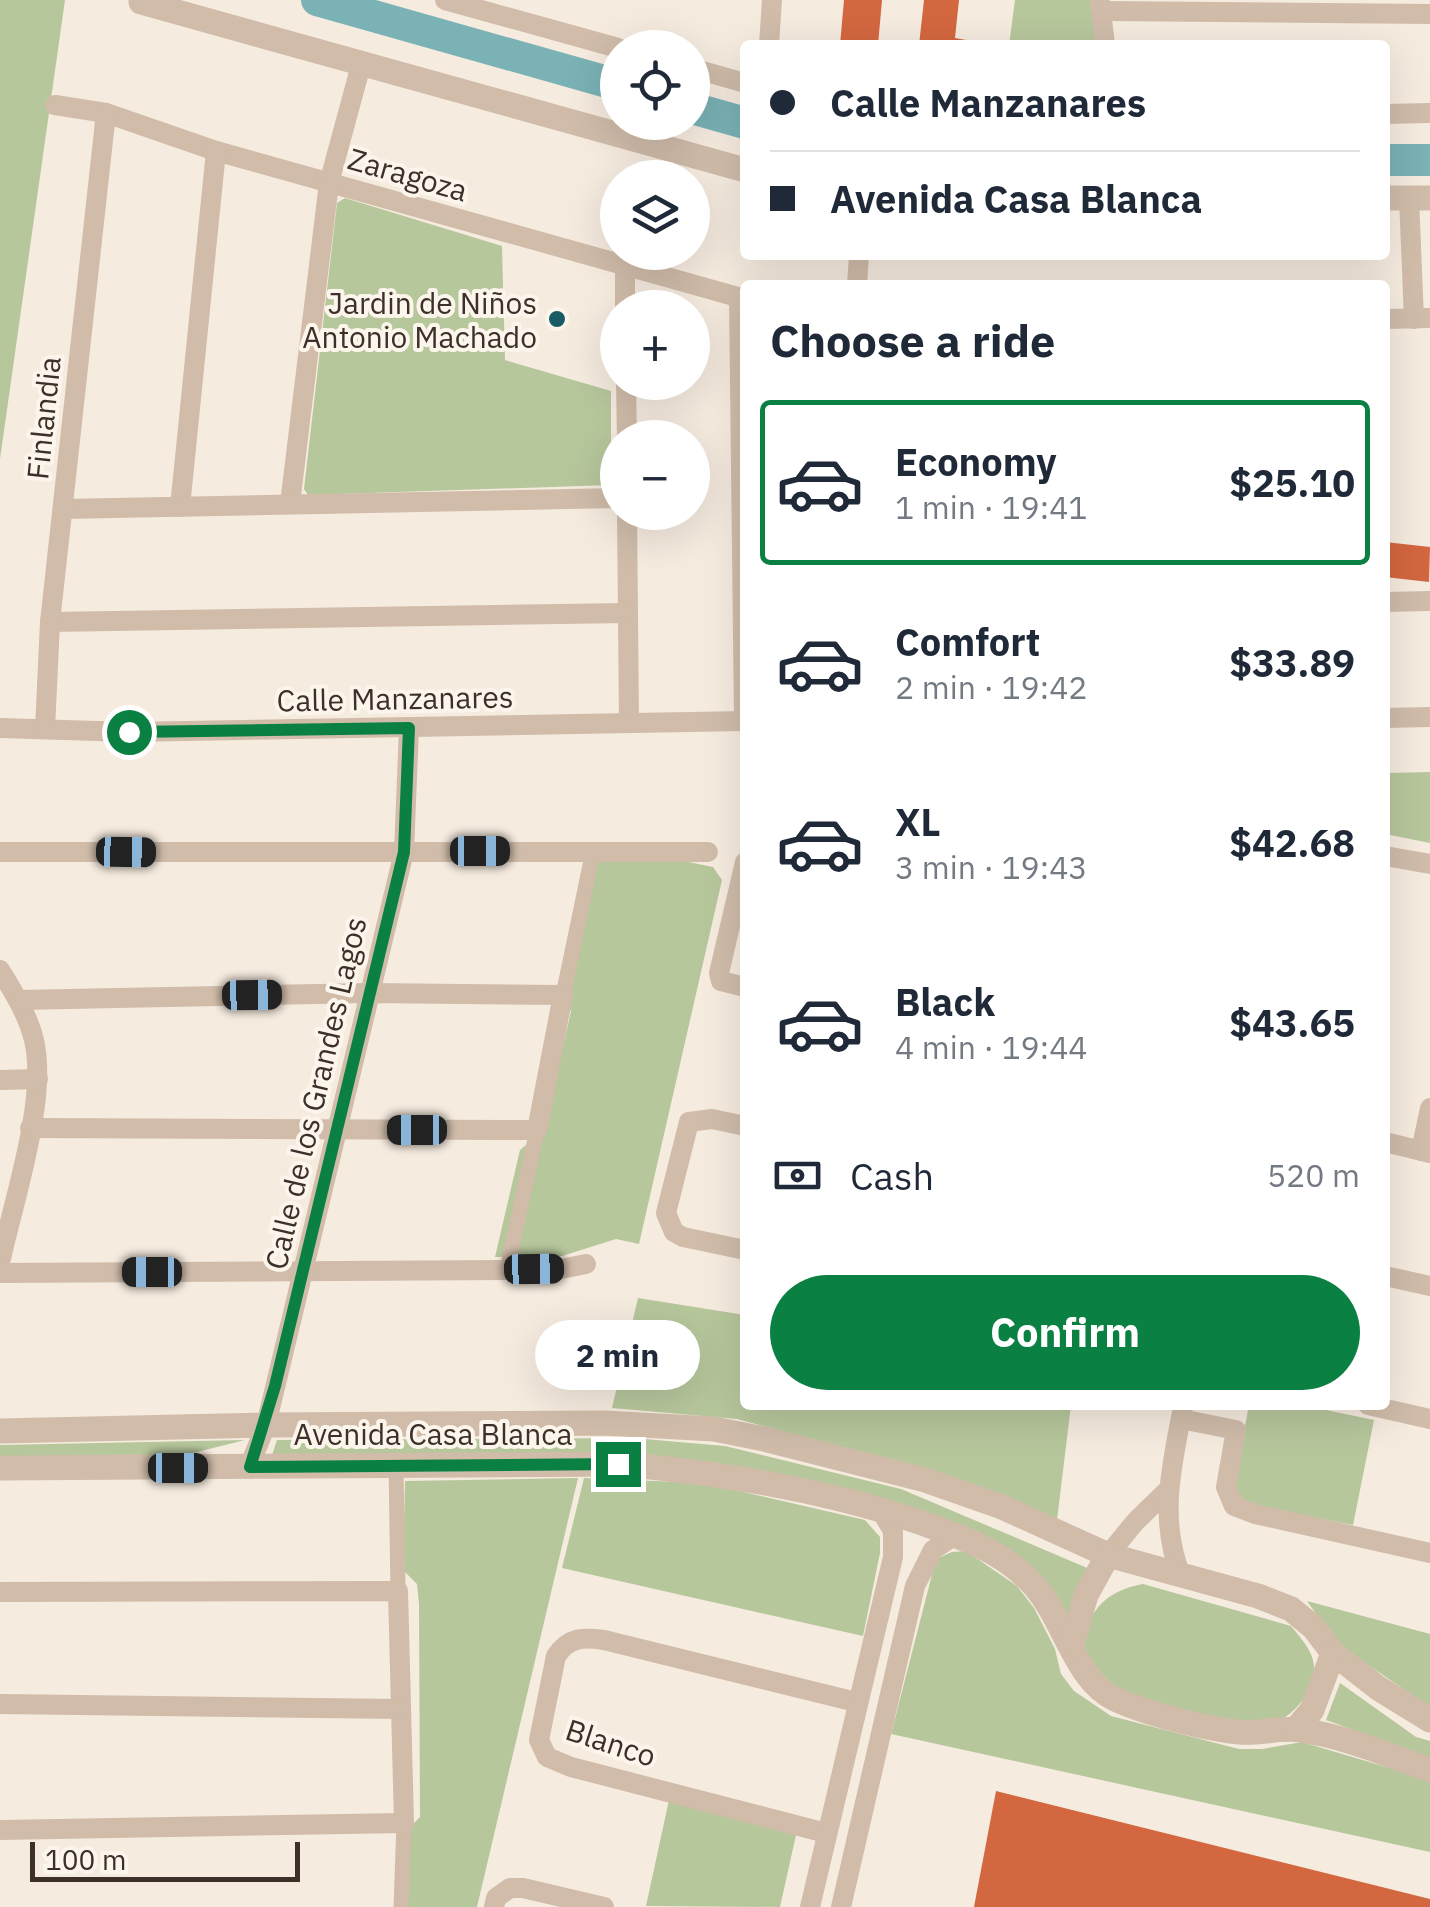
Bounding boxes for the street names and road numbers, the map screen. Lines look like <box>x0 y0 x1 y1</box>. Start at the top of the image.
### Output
street label: Zaragoza <box>344 138 472 210</box>
street label: Finlandia <box>17 355 69 481</box>
street label: Calle Manzanares <box>276 676 514 720</box>
street label: Calle de los Grandes Lagos <box>255 913 375 1273</box>
street label: Avenida Casa Blanca <box>294 1414 572 1453</box>
street label: Blanco <box>561 1709 661 1775</box>

